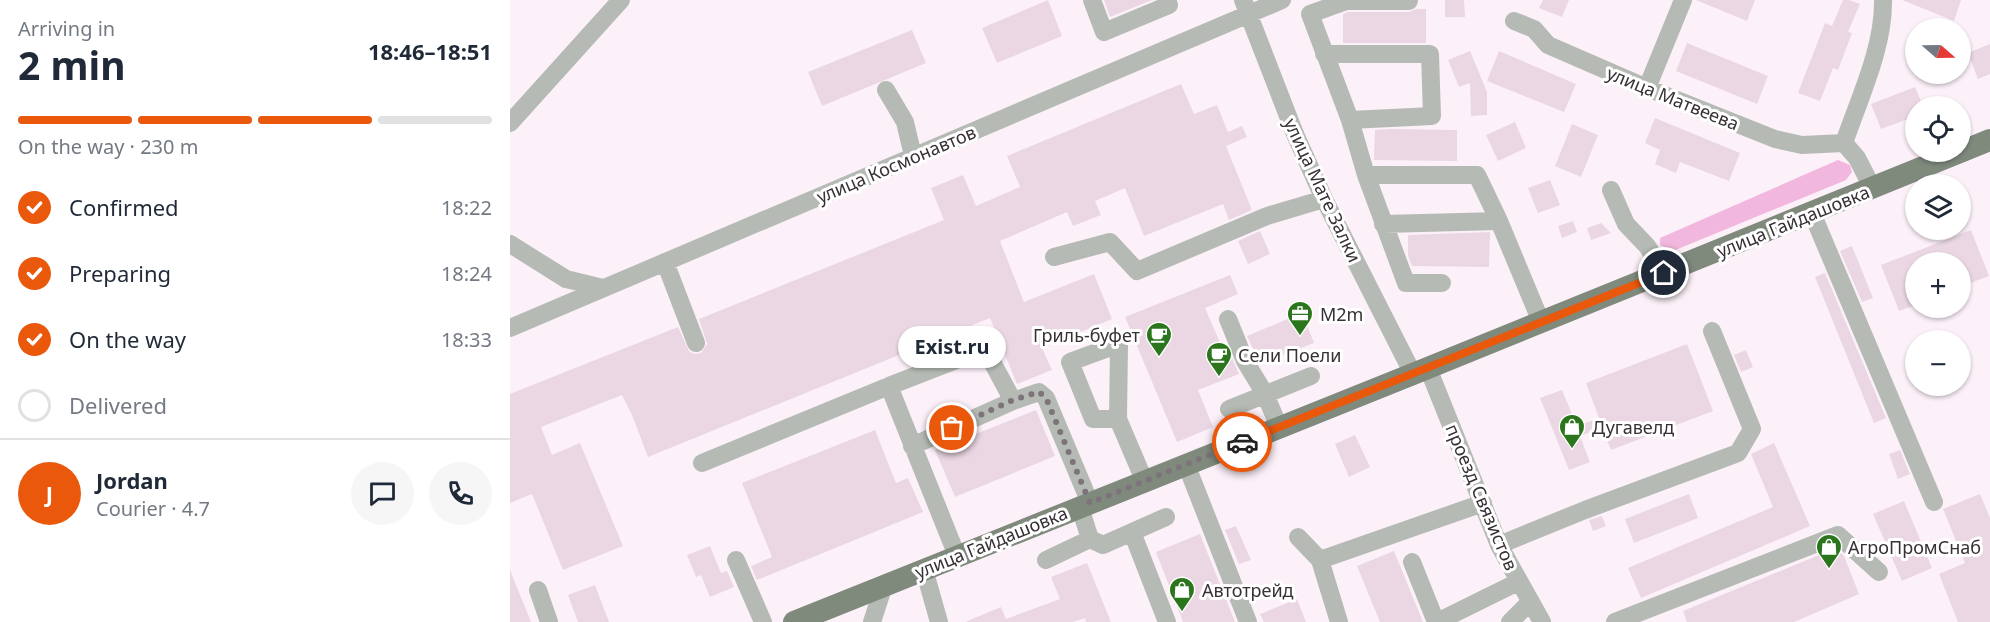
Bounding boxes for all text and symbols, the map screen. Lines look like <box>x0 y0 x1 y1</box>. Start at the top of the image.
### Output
text: Arriving in <box>18 15 115 42</box>
north arrow <box>1905 18 1971 84</box>
map controls <box>1905 18 1971 396</box>
text: 18:46–18:51 <box>368 36 492 66</box>
text: 2 min <box>18 38 125 91</box>
street label: улица Матвеева <box>1603 61 1743 135</box>
button: locate <box>1905 96 1971 162</box>
street label: улица Мате Залки <box>1279 114 1367 266</box>
street label: улица Космонавтов <box>813 120 979 208</box>
text: On the way · 230 m <box>18 133 198 160</box>
button: layers <box>1905 174 1971 240</box>
street label: улица Гайдашовка <box>1713 179 1873 263</box>
icon: check <box>18 191 51 224</box>
text: Confirmed <box>69 192 179 222</box>
text: 18:22 <box>441 194 492 221</box>
pin <box>1638 247 1689 298</box>
button: + <box>1905 252 1971 318</box>
icon: home <box>1647 256 1680 289</box>
icon: check <box>18 257 51 290</box>
text: Preparing <box>69 258 171 288</box>
text: 18:24 <box>441 260 492 287</box>
office icon: М2m <box>1285 299 1315 337</box>
place label: М2m <box>1320 302 1363 326</box>
cafe icon: Гриль-буфет <box>1144 320 1174 358</box>
icon: check <box>18 323 51 356</box>
place label: Гриль-буфет <box>1033 323 1141 347</box>
text: On the way <box>69 324 186 354</box>
text: 18:33 <box>441 326 492 353</box>
callout: Exist.ru <box>898 326 1006 368</box>
button: − <box>1905 330 1971 396</box>
text: Exist.ru <box>914 333 990 360</box>
cafe icon: Сели Поели <box>1204 340 1234 378</box>
place label: Сели Поели <box>1238 343 1341 367</box>
text: Delivered <box>69 390 167 420</box>
pin <box>926 402 977 453</box>
icon: bag <box>935 411 968 444</box>
courier <box>1212 412 1272 472</box>
shop icon: Дугавелд <box>1557 412 1587 450</box>
place label: Дугавелд <box>1592 415 1674 439</box>
street label: проезд Связистов <box>1440 420 1524 574</box>
icon: car <box>1226 426 1259 459</box>
button: chat <box>351 462 414 525</box>
button: phone <box>429 462 492 525</box>
text: Jordan <box>96 465 168 495</box>
text: J <box>46 478 53 508</box>
text: Courier · 4.7 <box>96 495 210 522</box>
street label: улица Гайдашовка <box>911 500 1071 584</box>
shop icon: АгроПромСнаб <box>1814 532 1844 570</box>
place label: АгроПромСнаб <box>1848 535 1981 559</box>
shop icon: Автотрейд <box>1167 575 1197 613</box>
place label: Автотрейд <box>1202 578 1294 602</box>

